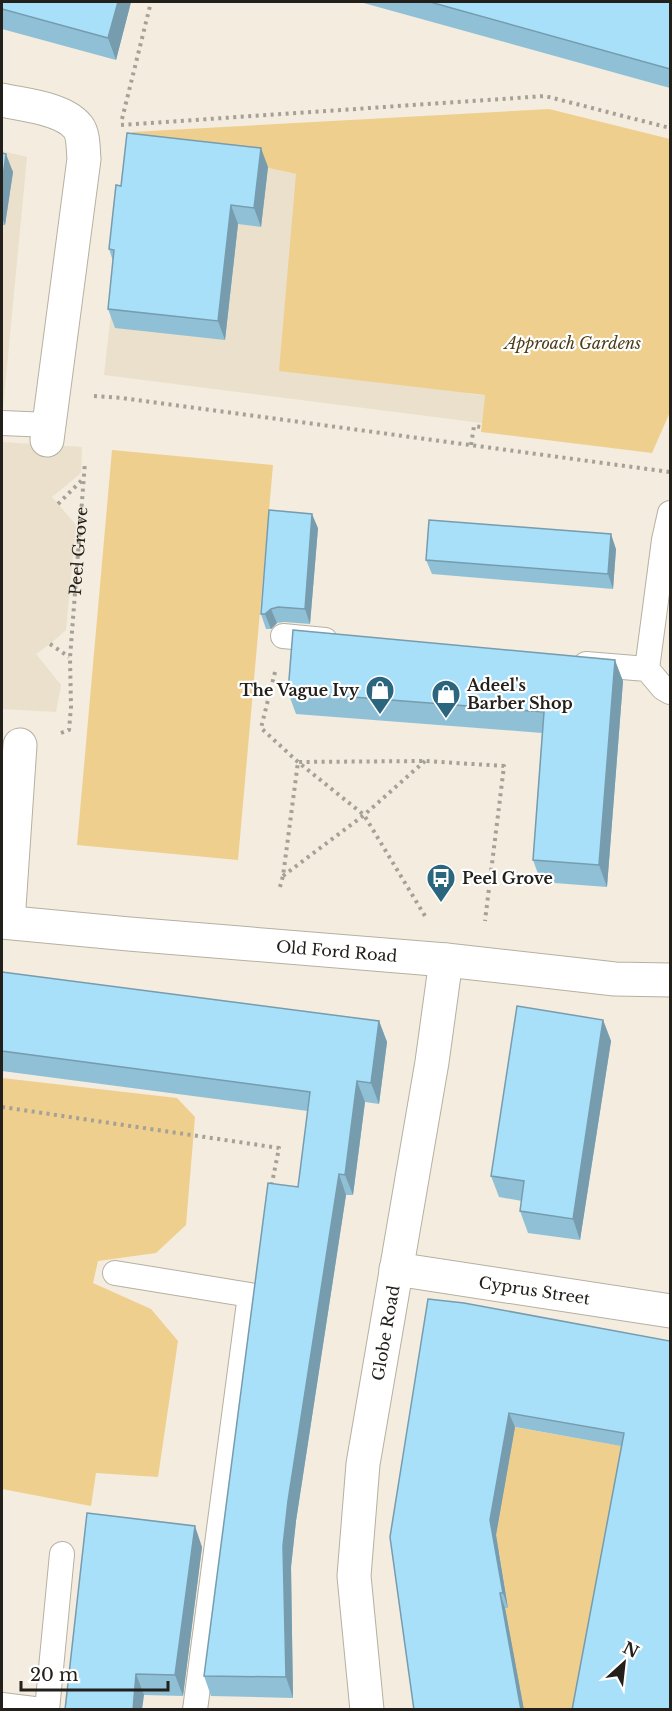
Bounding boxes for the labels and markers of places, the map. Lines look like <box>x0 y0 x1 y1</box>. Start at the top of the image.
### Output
shop icon: The Vague Ivy <box>364 674 396 716</box>
place label: Adeel's Barber Shop <box>466 675 573 713</box>
shop icon: Adeel's Barber Shop <box>430 678 462 720</box>
place label: The Vague Ivy <box>239 680 360 700</box>
bus stop icon: Peel Grove <box>425 862 457 904</box>
place label: Peel Grove <box>462 868 553 888</box>

